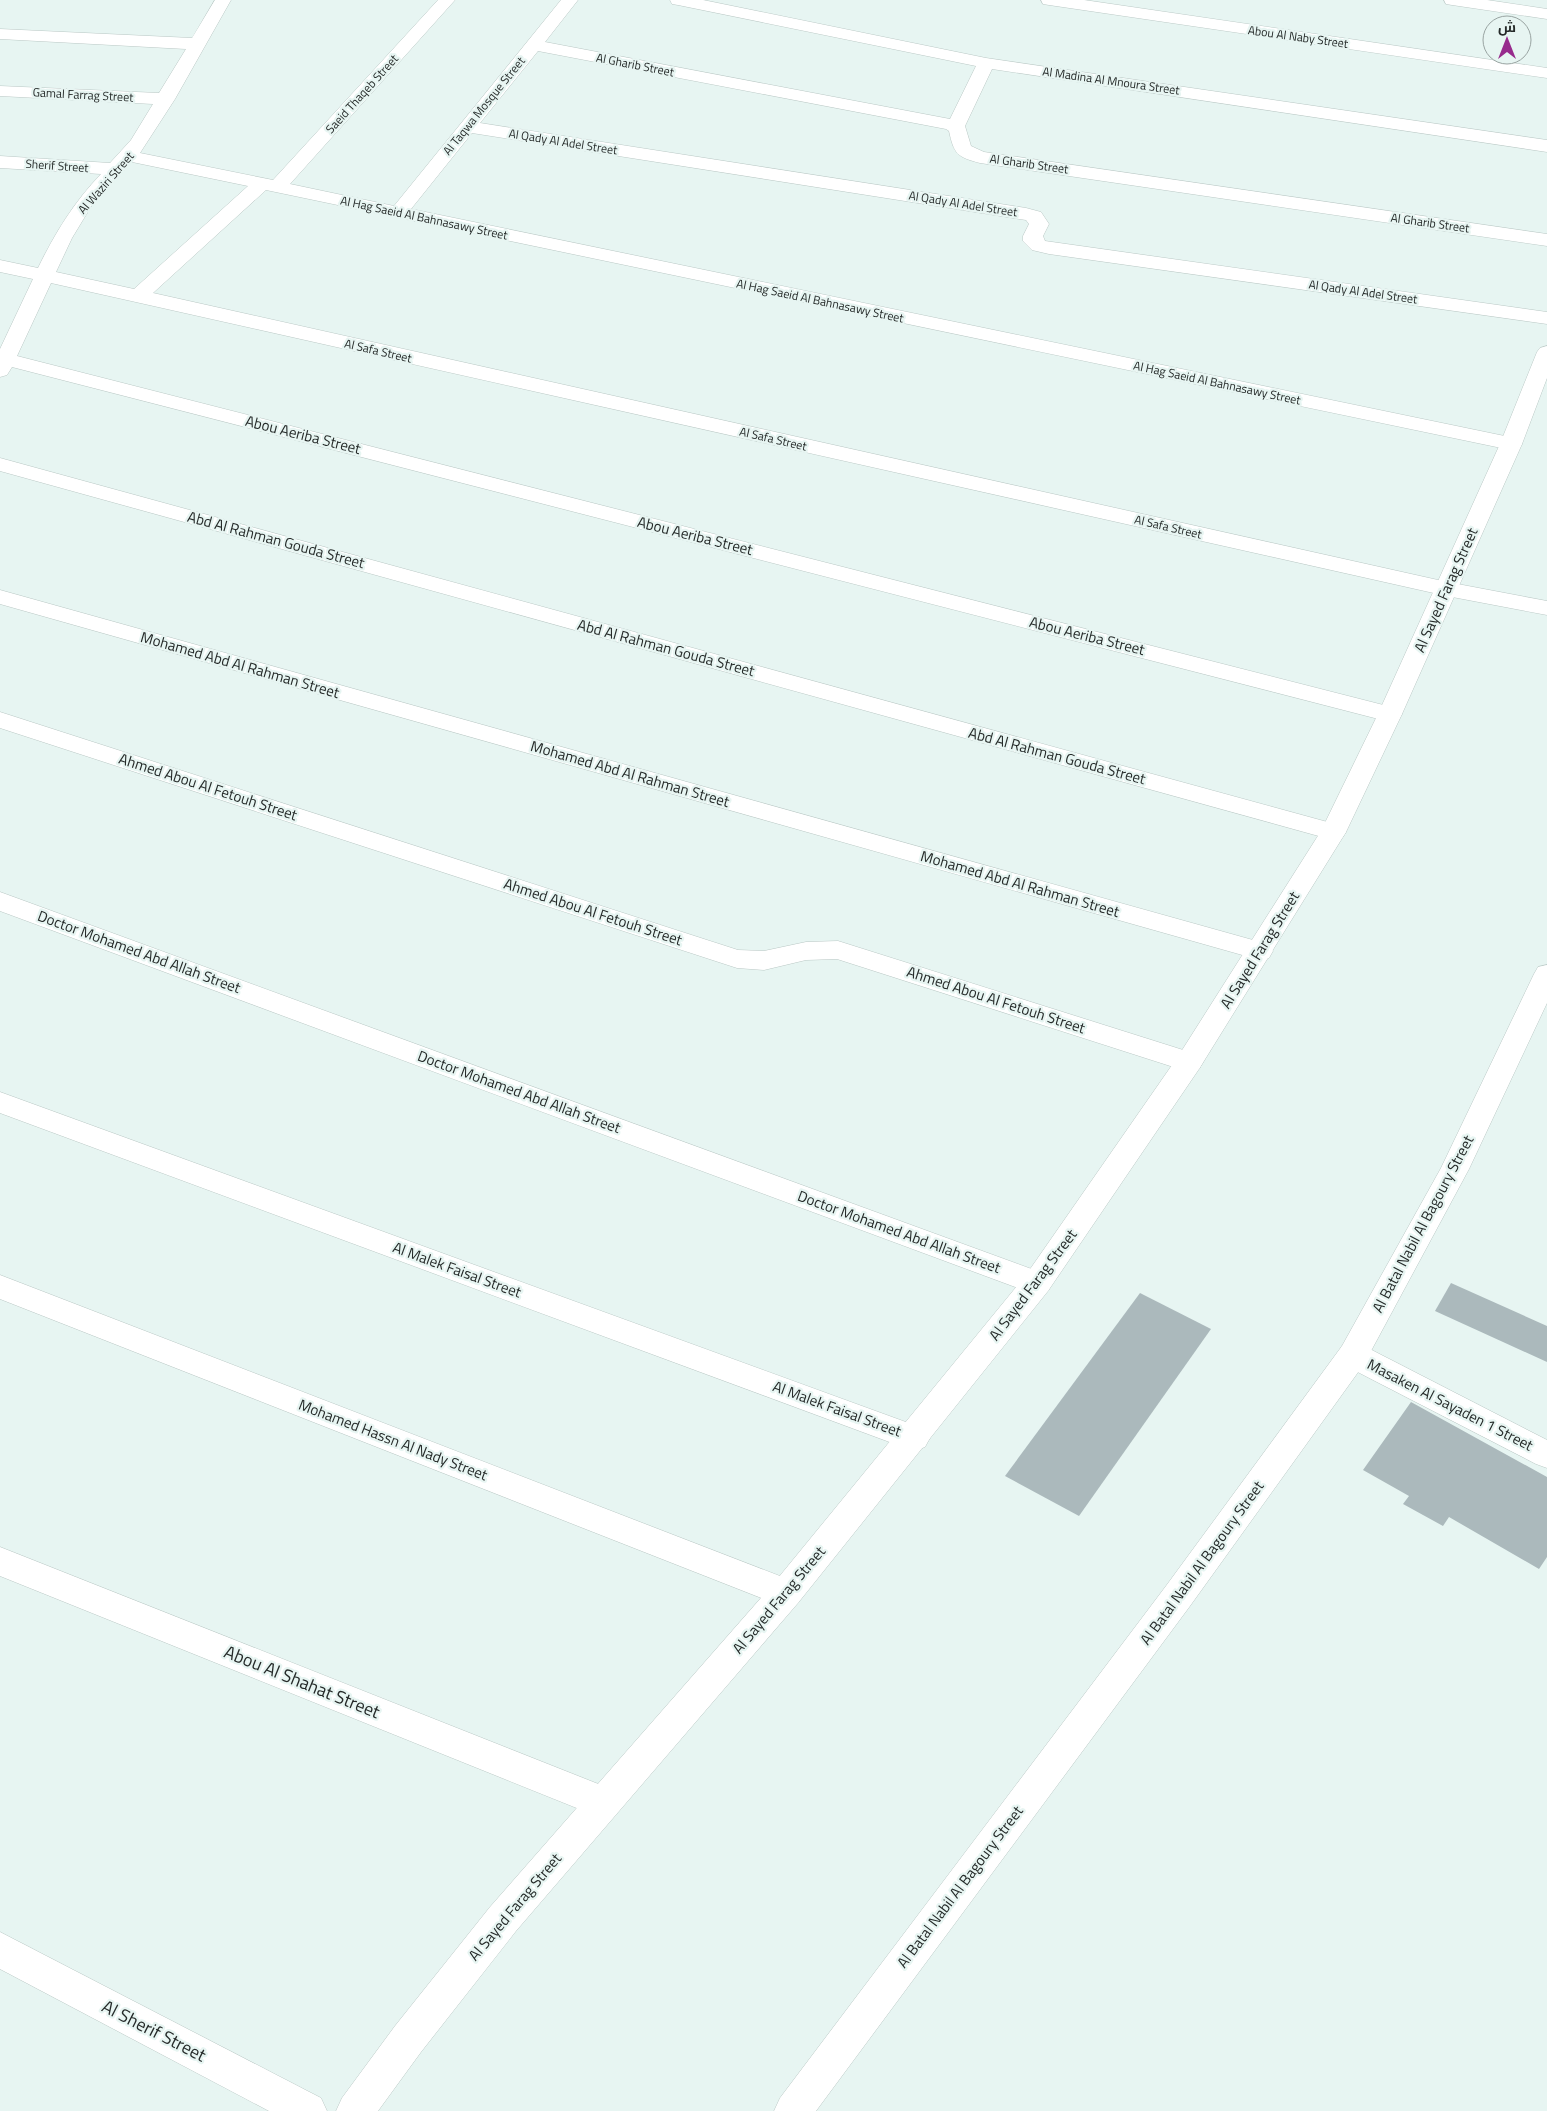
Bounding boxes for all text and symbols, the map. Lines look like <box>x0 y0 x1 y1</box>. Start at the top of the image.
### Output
north arrow <box>1482 15 1532 65</box>
text: ش <box>1498 16 1516 37</box>
street label: Abou Al Naby Street <box>1247 20 1350 53</box>
street label: Al Gharib Street <box>594 48 676 82</box>
street label: Saeid Thaqeb Street <box>321 49 403 138</box>
street label: Al Taqwa Mosque Street <box>438 52 530 159</box>
street label: Al Madina Al Mnoura Street <box>1041 61 1182 100</box>
street label: Gamal Farrag Street <box>32 82 135 107</box>
street label: Al Qady Al Adel Street <box>507 124 620 160</box>
street label: Al Waziri Street <box>73 147 139 218</box>
street label: Al Gharib Street <box>989 149 1070 179</box>
street label: Sherif Street <box>25 154 90 177</box>
street label: Al Qady Al Adel Street <box>907 186 1020 222</box>
street label: Al Hag Saeid Al Bahnasawy Street <box>339 190 510 245</box>
street label: Al Gharib Street <box>1390 208 1471 238</box>
street label: Al Hag Saeid Al Bahnasawy Street <box>735 273 906 328</box>
street label: Al Qady Al Adel Street <box>1307 274 1419 309</box>
street label: Al Safa Street <box>343 334 414 368</box>
street label: Al Hag Saeid Al Bahnasawy Street <box>1132 355 1303 410</box>
street label: Abou Aeriba Street <box>243 409 364 460</box>
street label: Al Safa Street <box>738 422 809 456</box>
street label: Abd Al Rahman Gouda Street <box>185 505 368 574</box>
street label: Abou Aeriba Street <box>635 510 756 561</box>
street label: Al Safa Street <box>1133 510 1204 544</box>
street label: Al Sayed Farag Street <box>1408 523 1484 656</box>
street label: Abou Aeriba Street <box>1027 610 1148 661</box>
street label: Abd Al Rahman Gouda Street <box>575 613 758 682</box>
street label: Mohamed Abd Al Rahman Street <box>138 625 343 704</box>
street label: Abd Al Rahman Gouda Street <box>966 721 1149 790</box>
street label: Mohamed Abd Al Rahman Street <box>528 734 733 813</box>
street label: Ahmed Abou Al Fetouh Street <box>116 747 301 826</box>
street label: Mohamed Abd Al Rahman Street <box>918 844 1123 923</box>
street label: Ahmed Abou Al Fetouh Street <box>501 872 686 951</box>
street label: Al Sayed Farag Street <box>1214 886 1305 1013</box>
street label: Doctor Mohamed Abd Allah Street <box>34 904 245 999</box>
street label: Ahmed Abou Al Fetouh Street <box>904 960 1089 1039</box>
street label: Doctor Mohamed Abd Allah Street <box>414 1044 625 1139</box>
street label: Al Batal Nabil Al Bagoury Street <box>1366 1130 1480 1317</box>
street label: Doctor Mohamed Abd Allah Street <box>794 1184 1005 1279</box>
street label: Al Sayed Farag Street <box>983 1223 1083 1345</box>
street label: Al Malek Faisal Street <box>390 1236 525 1304</box>
street label: Masaken Al Sayaden 1 Street <box>1363 1353 1538 1457</box>
street label: Al Malek Faisal Street <box>770 1375 905 1443</box>
street label: Mohamed Hassn Al Nady Street <box>295 1393 492 1487</box>
street label: Al Batal Nabil Al Bagoury Street <box>1134 1475 1270 1650</box>
street label: Al Sayed Farag Street <box>727 1540 831 1659</box>
street label: Abou Al Shahat Street <box>220 1638 385 1725</box>
street label: Al Batal Nabil Al Bagoury Street <box>891 1800 1029 1973</box>
street label: Al Sayed Farag Street <box>463 1847 567 1966</box>
street label: Al Sherif Street <box>97 1993 212 2069</box>

